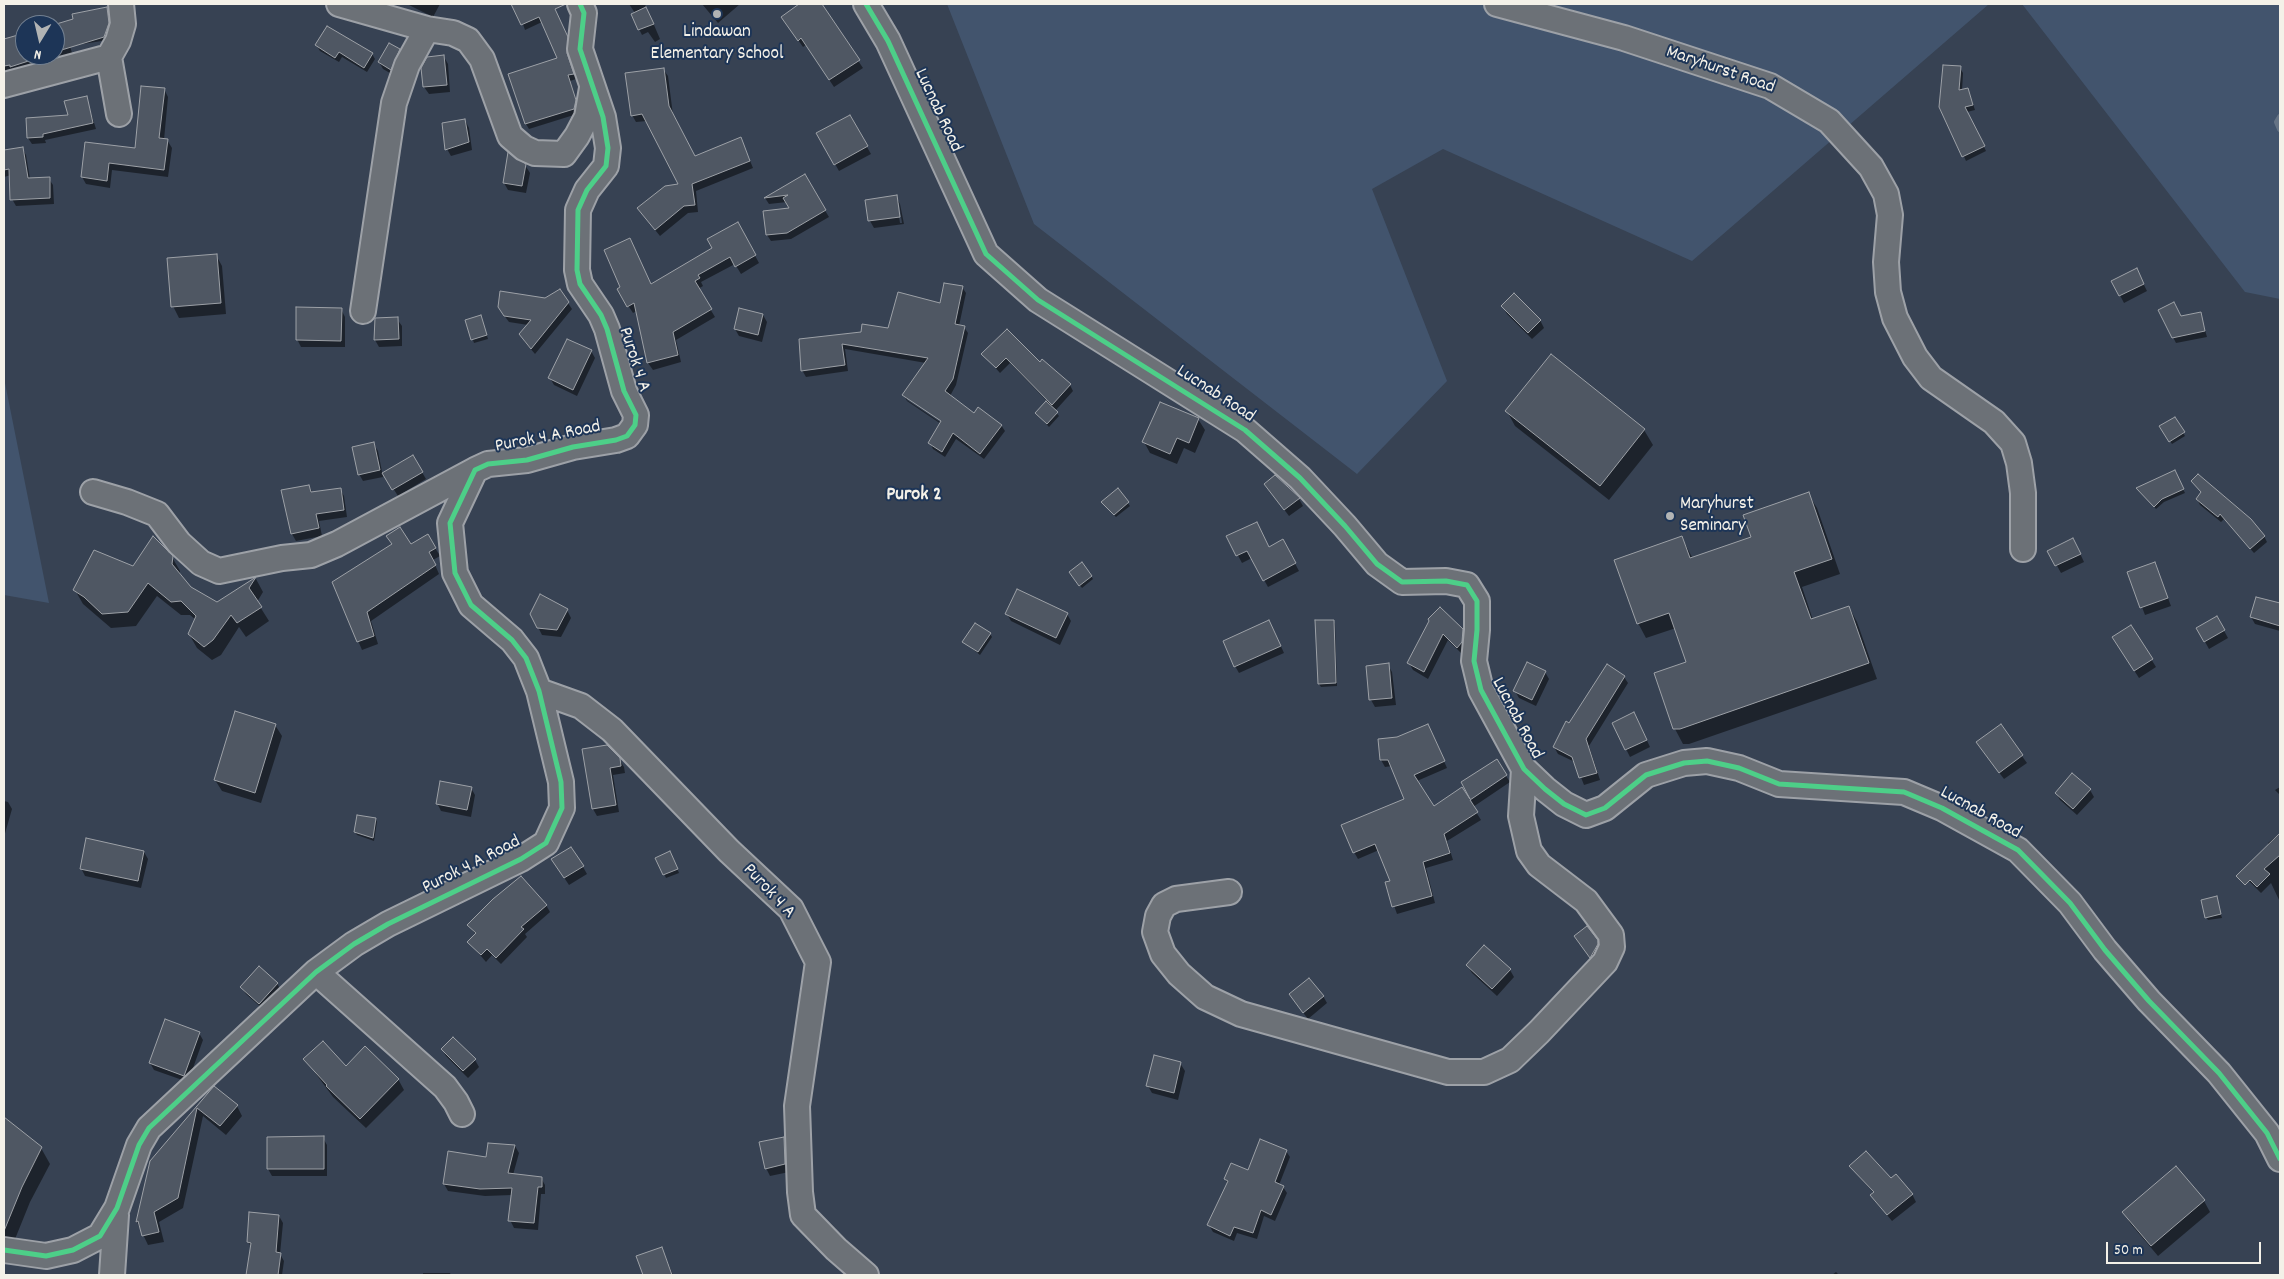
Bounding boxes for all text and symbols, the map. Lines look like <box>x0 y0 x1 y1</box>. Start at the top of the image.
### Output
marker: Lindawan Elementary School <box>711 8 723 20</box>
north arrow <box>15 15 65 65</box>
place label: Lindawan Elementary School <box>651 22 783 66</box>
street label: Maryhurst Road <box>1663 42 1777 100</box>
text: N <box>33 43 43 64</box>
street label: Lucnab Road <box>908 66 966 156</box>
street label: Purok 4 A <box>612 325 654 395</box>
street label: Lucnab Road <box>1171 361 1259 429</box>
street label: Purok 4 A Road <box>493 417 603 459</box>
district label: Purok 2 <box>886 484 942 508</box>
place label: Maryhurst Seminary <box>1680 494 1754 538</box>
marker: Maryhurst Seminary <box>1664 510 1676 522</box>
street label: Lucnab Road <box>1485 674 1547 764</box>
street label: Lucnab Road <box>1935 782 2025 846</box>
street label: Purok 4 A Road <box>419 832 525 900</box>
street label: Purok 4 A <box>737 860 799 924</box>
scale bar <box>2109 1232 2264 1264</box>
text: 50 m <box>2114 1240 2143 1262</box>

